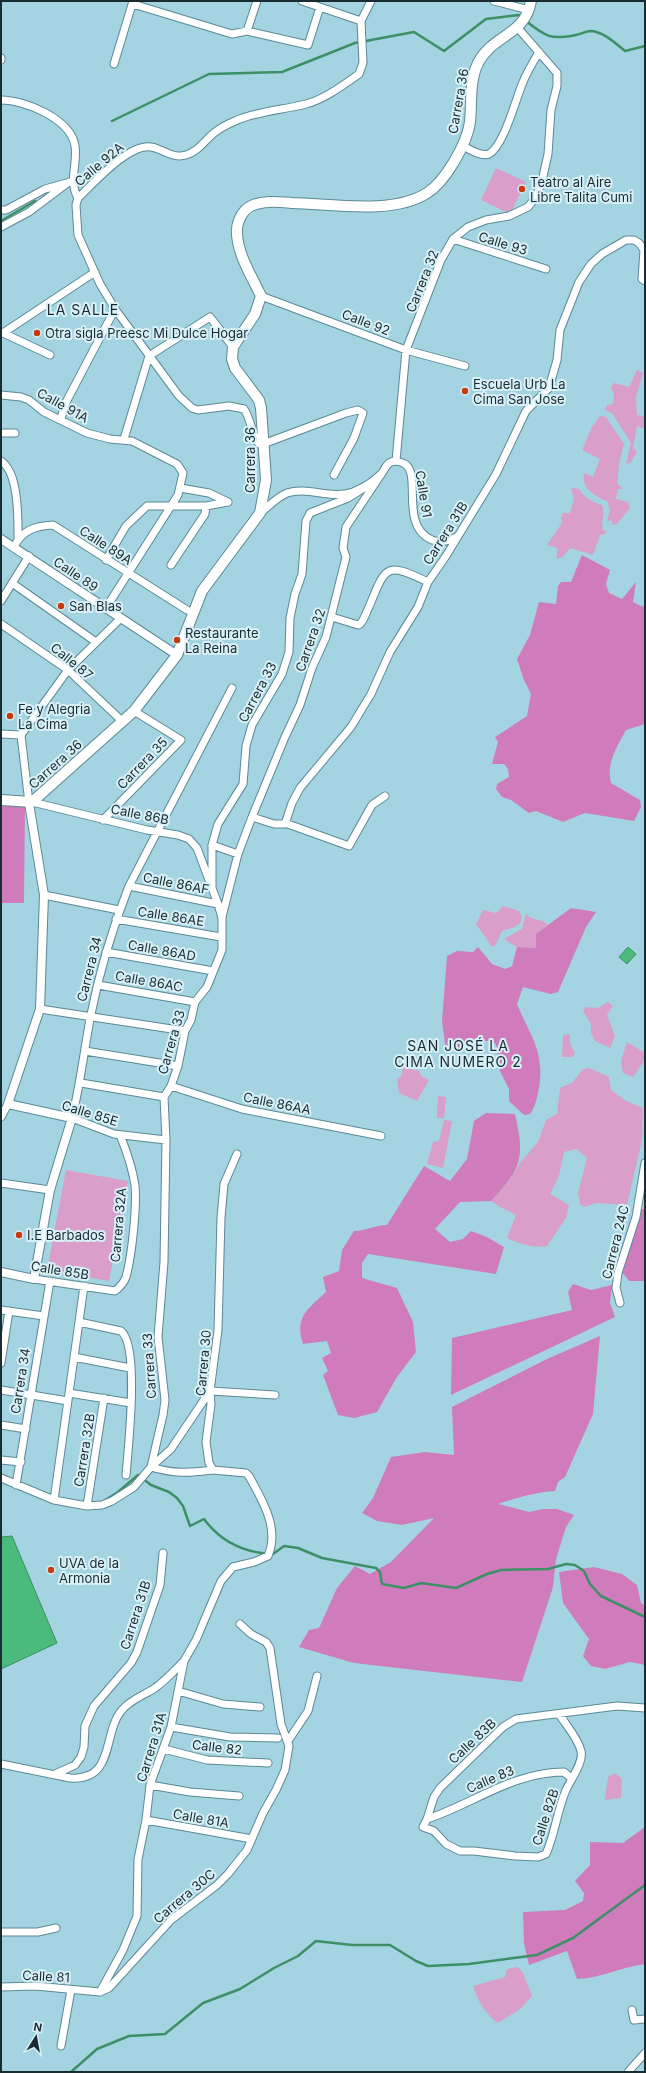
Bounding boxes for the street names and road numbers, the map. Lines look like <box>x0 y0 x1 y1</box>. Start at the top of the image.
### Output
street label: Carrera 36 <box>444 67 472 135</box>
street label: Calle 92A <box>71 139 127 189</box>
street label: Calle 93 <box>477 228 529 258</box>
street label: Carrera 32 <box>402 247 442 315</box>
street label: Calle 92 <box>340 306 392 338</box>
street label: Calle 91A <box>34 384 92 426</box>
street label: Carrera 36 <box>242 427 258 493</box>
street label: Calle 91 <box>412 469 436 519</box>
street label: Carrera 31B <box>419 498 471 568</box>
street label: Calle 89A <box>77 522 135 568</box>
street label: Calle 89 <box>51 553 101 595</box>
street label: Carrera 32 <box>292 606 328 674</box>
street label: Calle 87 <box>48 639 96 683</box>
street label: Carrera 33 <box>234 659 280 725</box>
street label: Carrera 35 <box>113 734 171 792</box>
street label: Carrera 36 <box>25 736 85 792</box>
street label: Calle 86B <box>110 801 170 827</box>
street label: Calle 86AF <box>142 869 210 897</box>
street label: Calle 86AE <box>137 903 205 929</box>
street label: Carrera 34 <box>73 935 105 1003</box>
street label: Calle 86AD <box>127 936 197 964</box>
street label: Calle 86AC <box>114 967 184 995</box>
street label: Carrera 33 <box>154 1008 188 1076</box>
street label: Calle 86AA <box>242 1089 312 1117</box>
street label: Calle 85E <box>60 1097 120 1129</box>
street label: Carrera 32A <box>107 1187 129 1263</box>
street label: Carrera 24C <box>598 1203 632 1281</box>
street label: Calle 85B <box>30 1258 90 1282</box>
street label: Carrera 30 <box>192 1329 214 1397</box>
street label: Carrera 33 <box>139 1332 159 1400</box>
street label: Carrera 34 <box>7 1347 33 1415</box>
street label: Carrera 32B <box>70 1412 98 1488</box>
street label: Carrera 31B <box>116 1578 154 1652</box>
street label: Carrera 31A <box>133 1710 169 1784</box>
street label: Calle 83B <box>445 1715 499 1767</box>
street label: Calle 82 <box>191 1736 243 1758</box>
street label: Calle 83 <box>464 1762 516 1796</box>
street label: Calle 82B <box>528 1787 562 1847</box>
street label: Calle 81A <box>172 1805 230 1831</box>
street label: Carrera 30C <box>150 1866 218 1926</box>
street label: Calle 81 <box>22 1967 70 1985</box>

